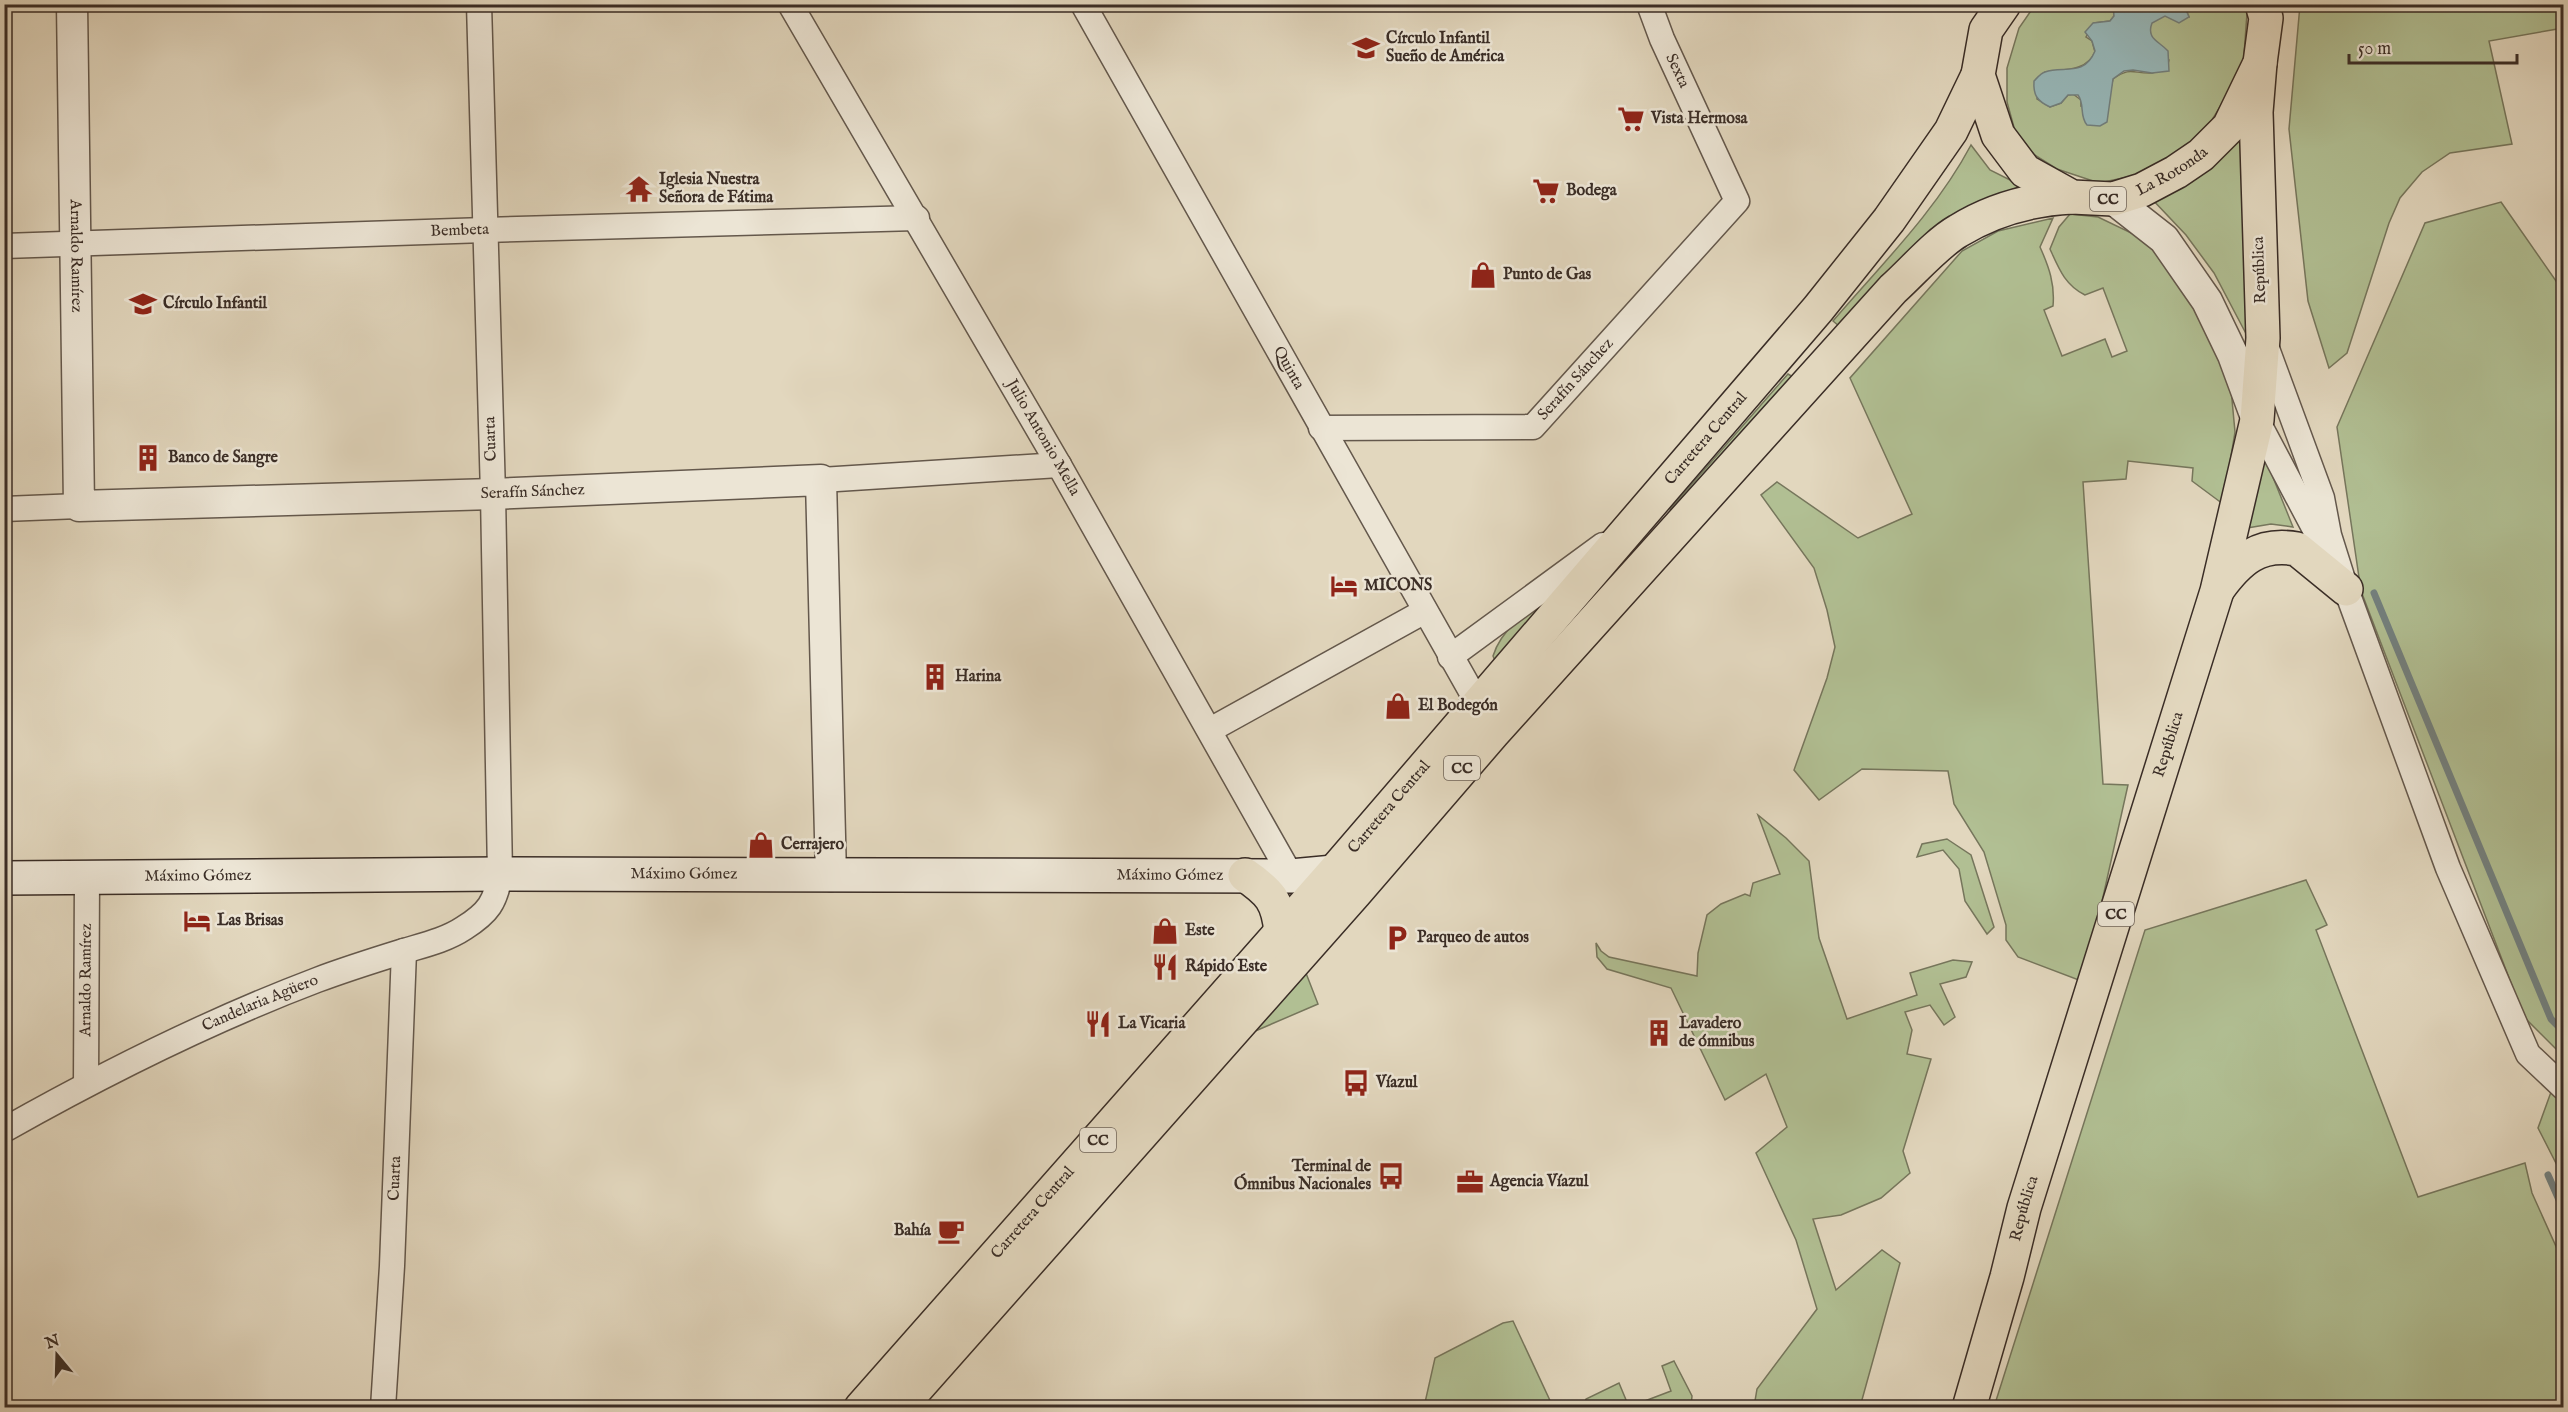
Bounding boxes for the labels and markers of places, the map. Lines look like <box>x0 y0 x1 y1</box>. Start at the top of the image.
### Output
place label: Círculo Infantil Sueño de América <box>1386 29 1505 67</box>
school or university icon: Círculo Infantil Sueño de América <box>1351 33 1381 63</box>
supermarket icon: Vista Hermosa <box>1616 104 1646 134</box>
place label: Vista Hermosa <box>1650 109 1749 129</box>
place label: Iglesia Nuestra Señora de Fátima <box>659 170 774 208</box>
temple icon: Iglesia Nuestra Señora de Fátima <box>624 174 654 204</box>
supermarket icon: Bodega <box>1531 176 1561 206</box>
place label: Bodega <box>1566 181 1618 201</box>
shop icon: Punto de Gas <box>1468 260 1498 290</box>
place label: Punto de Gas <box>1503 265 1592 285</box>
school or university icon: Círculo Infantil <box>128 289 158 319</box>
place label: Círculo Infantil <box>163 294 267 314</box>
building icon: Banco de Sangre <box>133 443 163 473</box>
place label: Banco de Sangre <box>168 448 279 468</box>
hotel icon: MICONS <box>1329 571 1359 601</box>
place label: MICONS <box>1364 576 1432 596</box>
building icon: Harina <box>920 662 950 692</box>
place label: Harina <box>955 667 1002 687</box>
shop icon: El Bodegón <box>1383 691 1413 721</box>
place label: El Bodegón <box>1418 696 1498 716</box>
shop icon: Cerrajero <box>746 830 776 860</box>
place label: Cerrajero <box>781 835 844 855</box>
hotel icon: Las Brisas <box>182 906 212 936</box>
place label: Las Brisas <box>217 911 284 931</box>
shop icon: Este <box>1150 916 1180 946</box>
place label: Este <box>1185 921 1215 941</box>
parking icon: Parqueo de autos <box>1382 923 1412 953</box>
place label: Parqueo de autos <box>1417 928 1529 948</box>
restaurant icon: Rápido Este <box>1150 952 1180 982</box>
place label: Rápido Este <box>1185 957 1268 977</box>
restaurant icon: La Vicaria <box>1083 1009 1113 1039</box>
place label: La Vicaria <box>1118 1014 1186 1034</box>
place label: Lavadero de ómnibus <box>1679 1014 1755 1052</box>
building icon: Lavadero de ómnibus <box>1644 1018 1674 1048</box>
bus stop icon: Víazul <box>1341 1068 1371 1098</box>
place label: Víazul <box>1375 1073 1418 1093</box>
place label: Terminal de Ómnibus Nacionales <box>1234 1157 1372 1195</box>
bus stop icon: Terminal de Ómnibus Nacionales <box>1376 1161 1406 1191</box>
office icon: Agencia Víazul <box>1455 1167 1485 1197</box>
place label: Agencia Víazul <box>1489 1172 1589 1192</box>
cafe icon: Bahía <box>936 1216 966 1246</box>
place label: Bahía <box>894 1221 932 1241</box>

